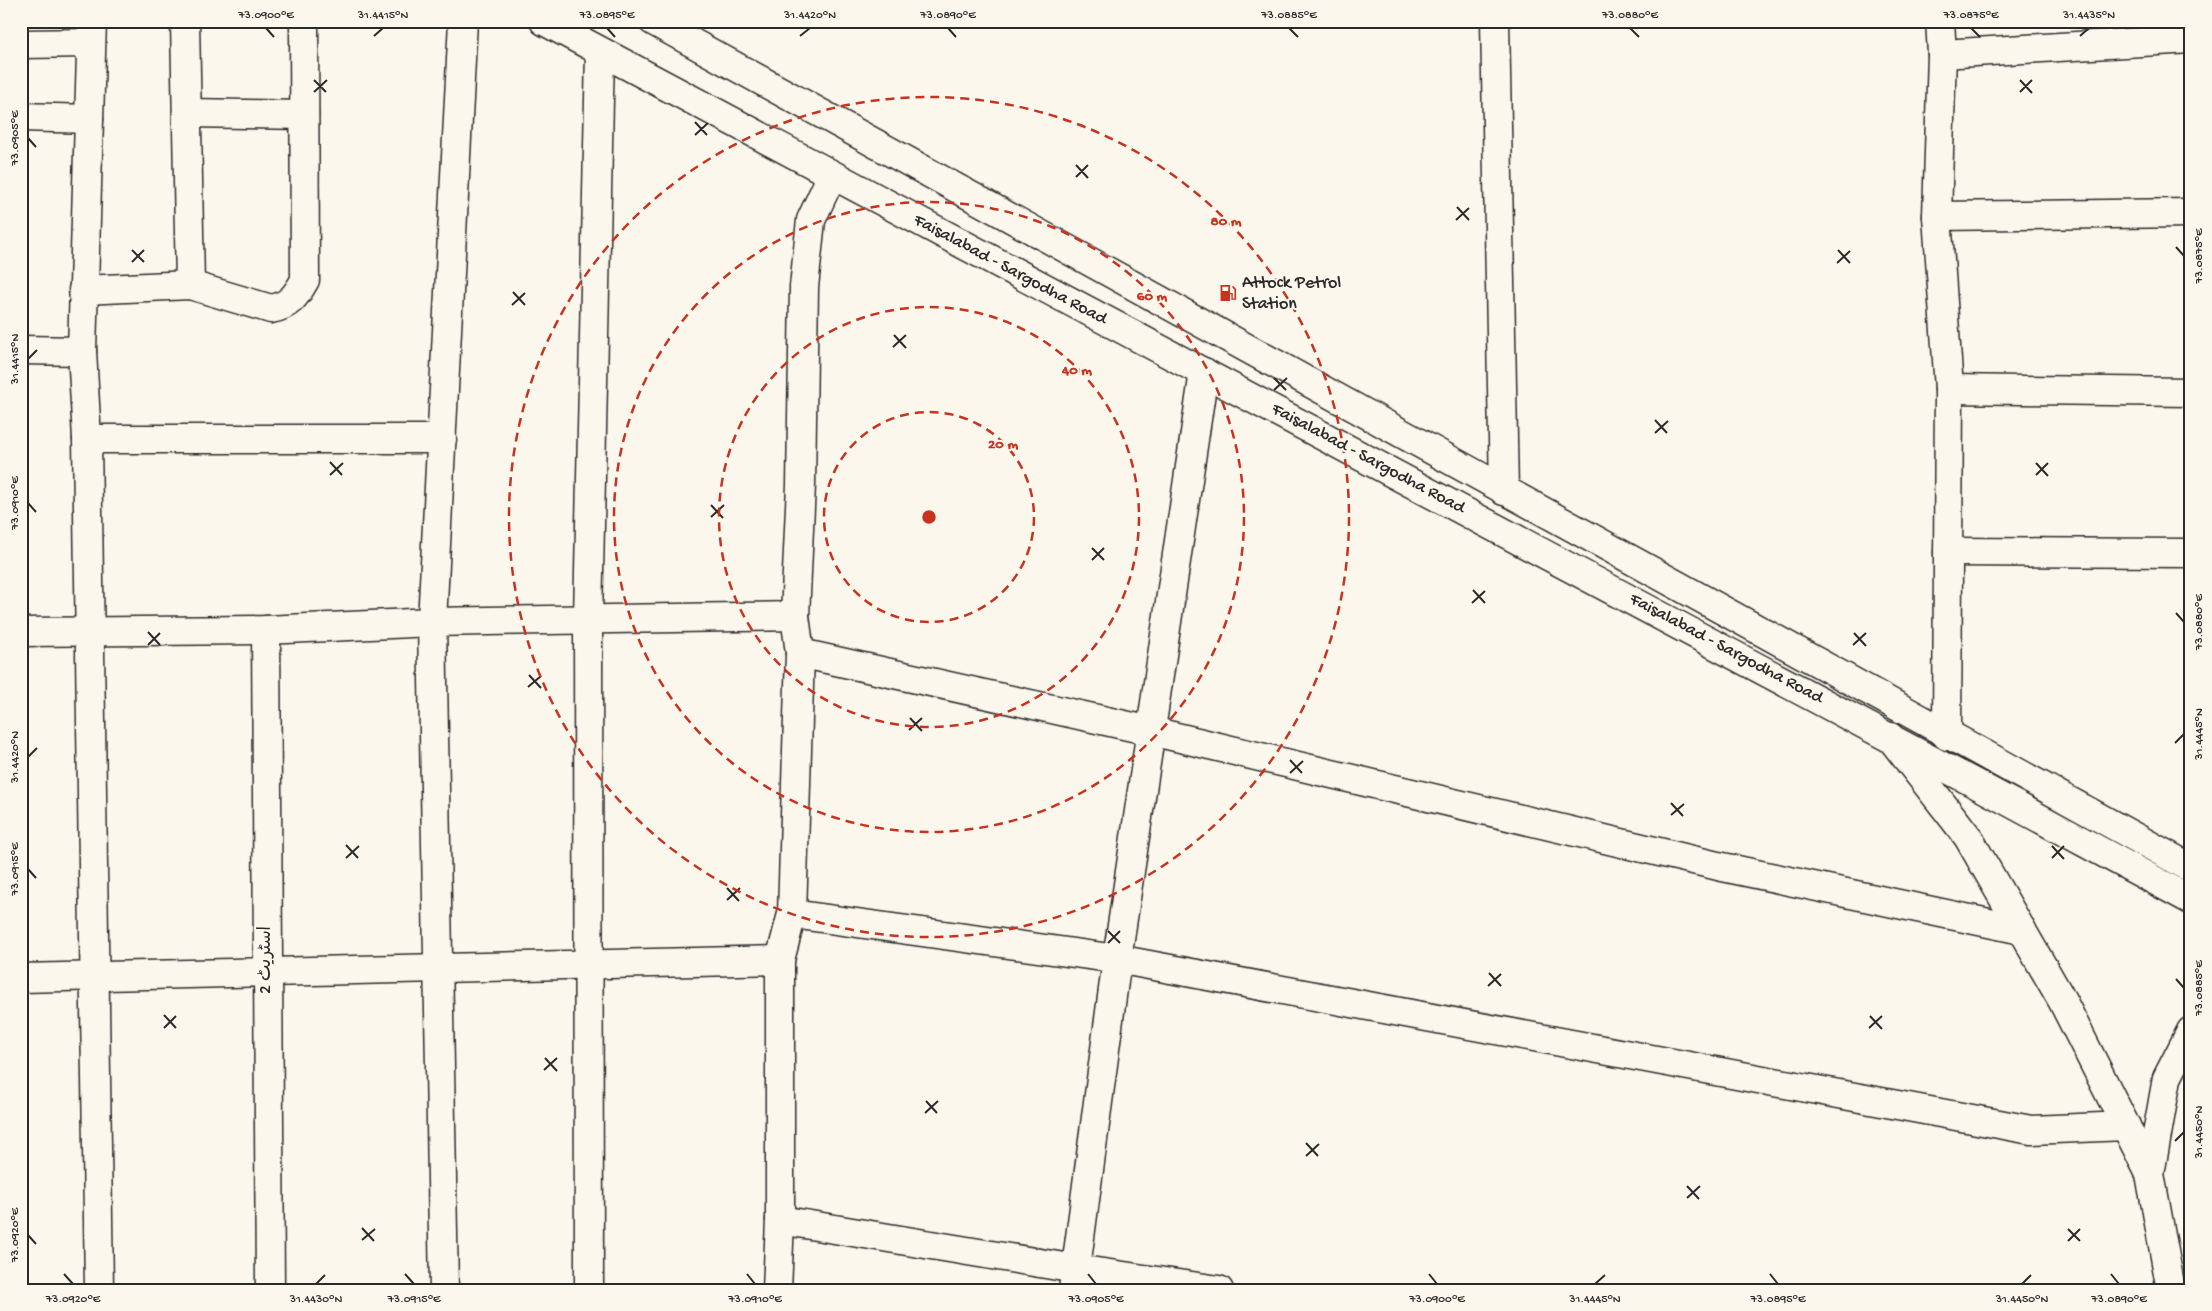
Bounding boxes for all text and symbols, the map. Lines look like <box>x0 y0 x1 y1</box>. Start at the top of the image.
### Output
text: 73.0900°E <box>237 9 294 23</box>
text: 31.4415°N <box>357 9 408 23</box>
text: 73.0895°E <box>579 9 635 23</box>
text: 31.4420°N <box>783 9 836 23</box>
text: 73.0890°E <box>919 9 976 23</box>
text: 73.0885°E <box>1260 9 1317 23</box>
text: 73.0880°E <box>1601 9 1658 23</box>
text: 73.0875°E <box>1942 9 1999 23</box>
text: 31.4435°N <box>2062 9 2115 23</box>
text: 73.0905°E <box>9 110 23 167</box>
street label: Faisalabad - Sargodha Road <box>909 210 1112 331</box>
text: 80 m <box>1211 213 1242 231</box>
text: 73.0875°E <box>2193 228 2207 285</box>
place label: Attock Petrol Station <box>1242 273 1341 315</box>
fuel station icon: Attock Petrol Station <box>1218 283 1238 303</box>
text: 60 m <box>1137 288 1168 306</box>
text: 31.4415°N <box>9 334 23 385</box>
text: 40 m <box>1061 362 1092 380</box>
street label: Faisalabad - Sargodha Road <box>1267 399 1470 520</box>
text: 20 m <box>988 436 1018 454</box>
text: 73.0910°E <box>9 476 23 531</box>
centre of rings <box>920 508 938 526</box>
street label: Faisalabad - Sargodha Road <box>1625 589 1828 710</box>
text: 73.0880°E <box>2193 594 2207 651</box>
text: 31.4445°N <box>2193 708 2207 761</box>
text: 31.4420°N <box>9 731 23 784</box>
text: 73.0915°E <box>9 842 23 897</box>
street label: اسٹریٹ 2 <box>256 926 277 994</box>
text: 73.0885°E <box>2193 960 2207 1017</box>
text: 31.4450°N <box>2193 1106 2207 1159</box>
text: 73.0920°E <box>9 1207 23 1263</box>
text: 73.0920°E <box>45 1293 101 1307</box>
text: 31.4430°N <box>289 1293 342 1307</box>
text: 73.0915°E <box>386 1293 441 1307</box>
text: 73.0910°E <box>727 1293 782 1307</box>
text: 73.0905°E <box>1067 1293 1124 1307</box>
text: 73.0900°E <box>1408 1293 1465 1307</box>
text: 31.4445°N <box>1568 1293 1621 1307</box>
text: 73.0895°E <box>1750 1293 1806 1307</box>
text: 31.4450°N <box>1995 1293 2048 1307</box>
text: 73.0890°E <box>2090 1293 2147 1307</box>

